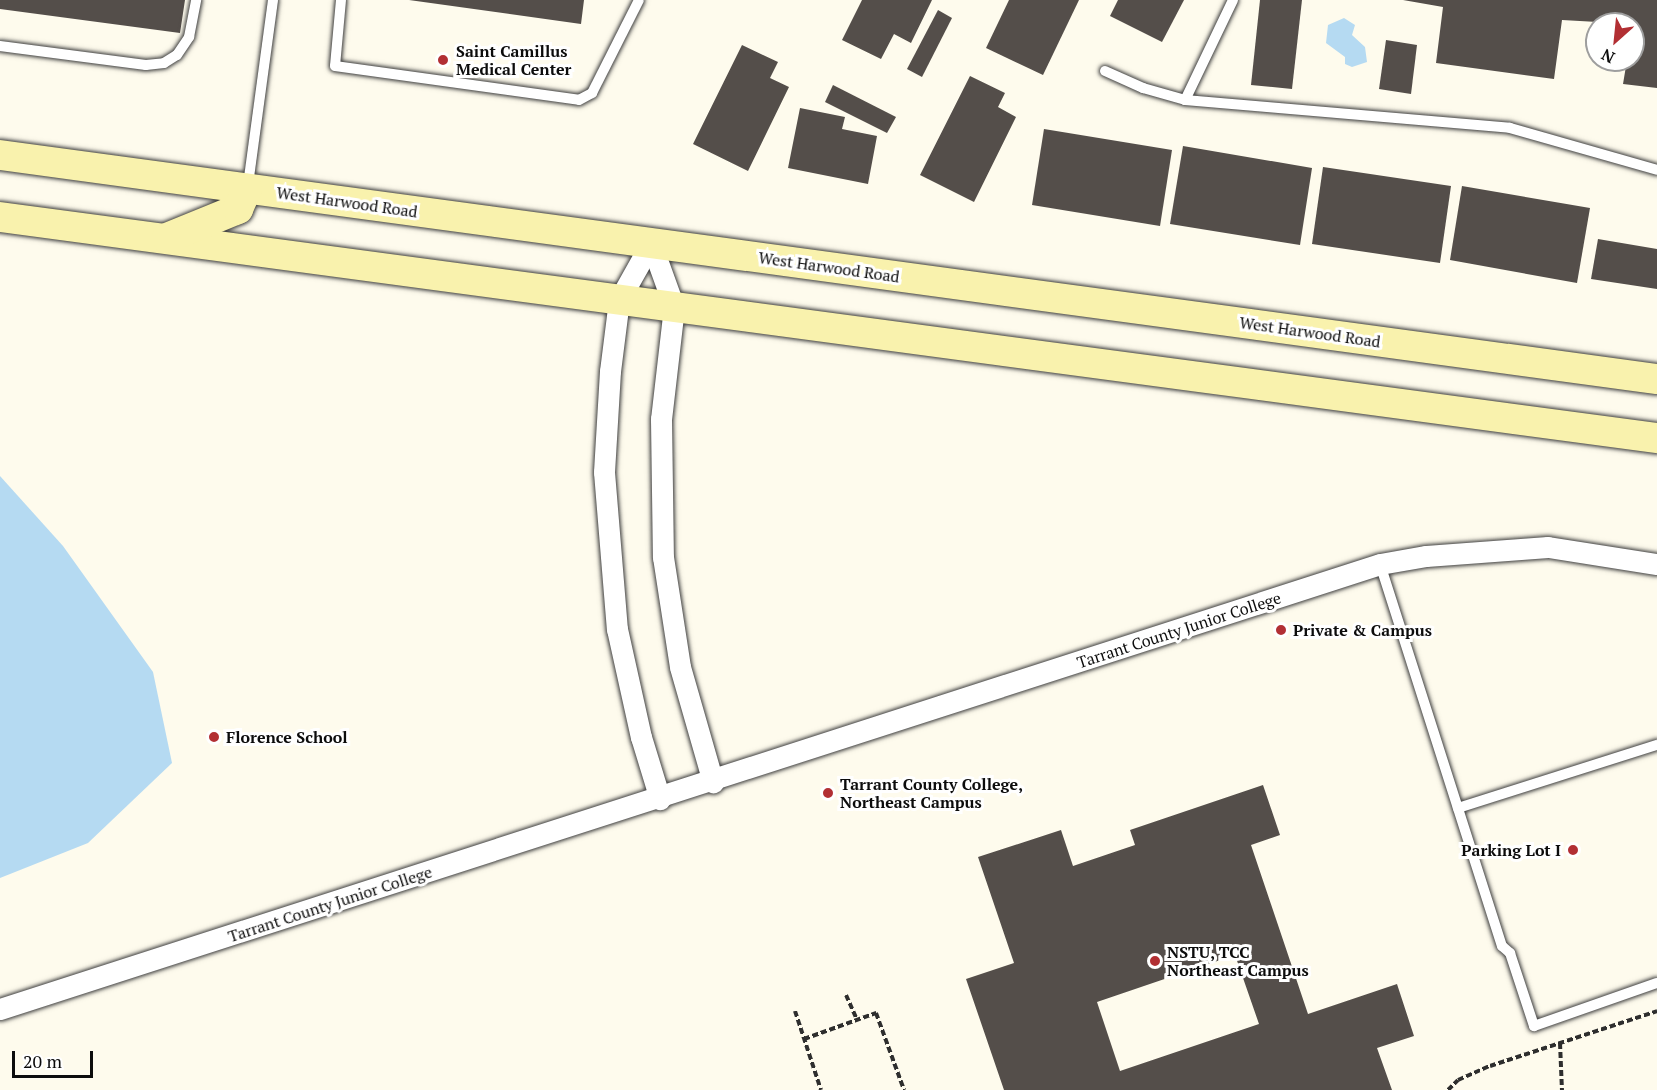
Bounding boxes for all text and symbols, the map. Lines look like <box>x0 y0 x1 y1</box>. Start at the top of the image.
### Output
north arrow <box>1585 12 1645 72</box>
place label: Saint Camillus Medical Center <box>456 41 572 79</box>
text: N <box>1597 44 1618 69</box>
marker: Saint Camillus Medical Center <box>434 51 452 69</box>
street label: West Harwood Road <box>275 183 419 221</box>
street label: West Harwood Road <box>757 248 901 286</box>
street label: West Harwood Road <box>1238 313 1382 351</box>
street label: Tarrant County Junior College <box>1075 588 1283 672</box>
place label: Private & Campus <box>1293 620 1432 640</box>
marker: Private & Campus <box>1274 623 1288 637</box>
place label: Florence School <box>226 727 347 747</box>
marker: Florence School <box>207 730 221 744</box>
place label: Tarrant County College, Northeast Campus <box>840 774 1023 812</box>
marker: Tarrant County College, Northeast Campus <box>821 786 835 800</box>
place label: Parking Lot I <box>1461 840 1561 860</box>
marker: Parking Lot I <box>1566 843 1580 857</box>
street label: Tarrant County Junior College <box>226 862 434 946</box>
place label: NSTU, TCC Northeast Campus <box>1167 942 1309 980</box>
marker: NSTU, TCC Northeast Campus <box>1148 954 1162 968</box>
scale bar <box>15 1039 96 1077</box>
text: 20 m <box>23 1049 62 1073</box>

